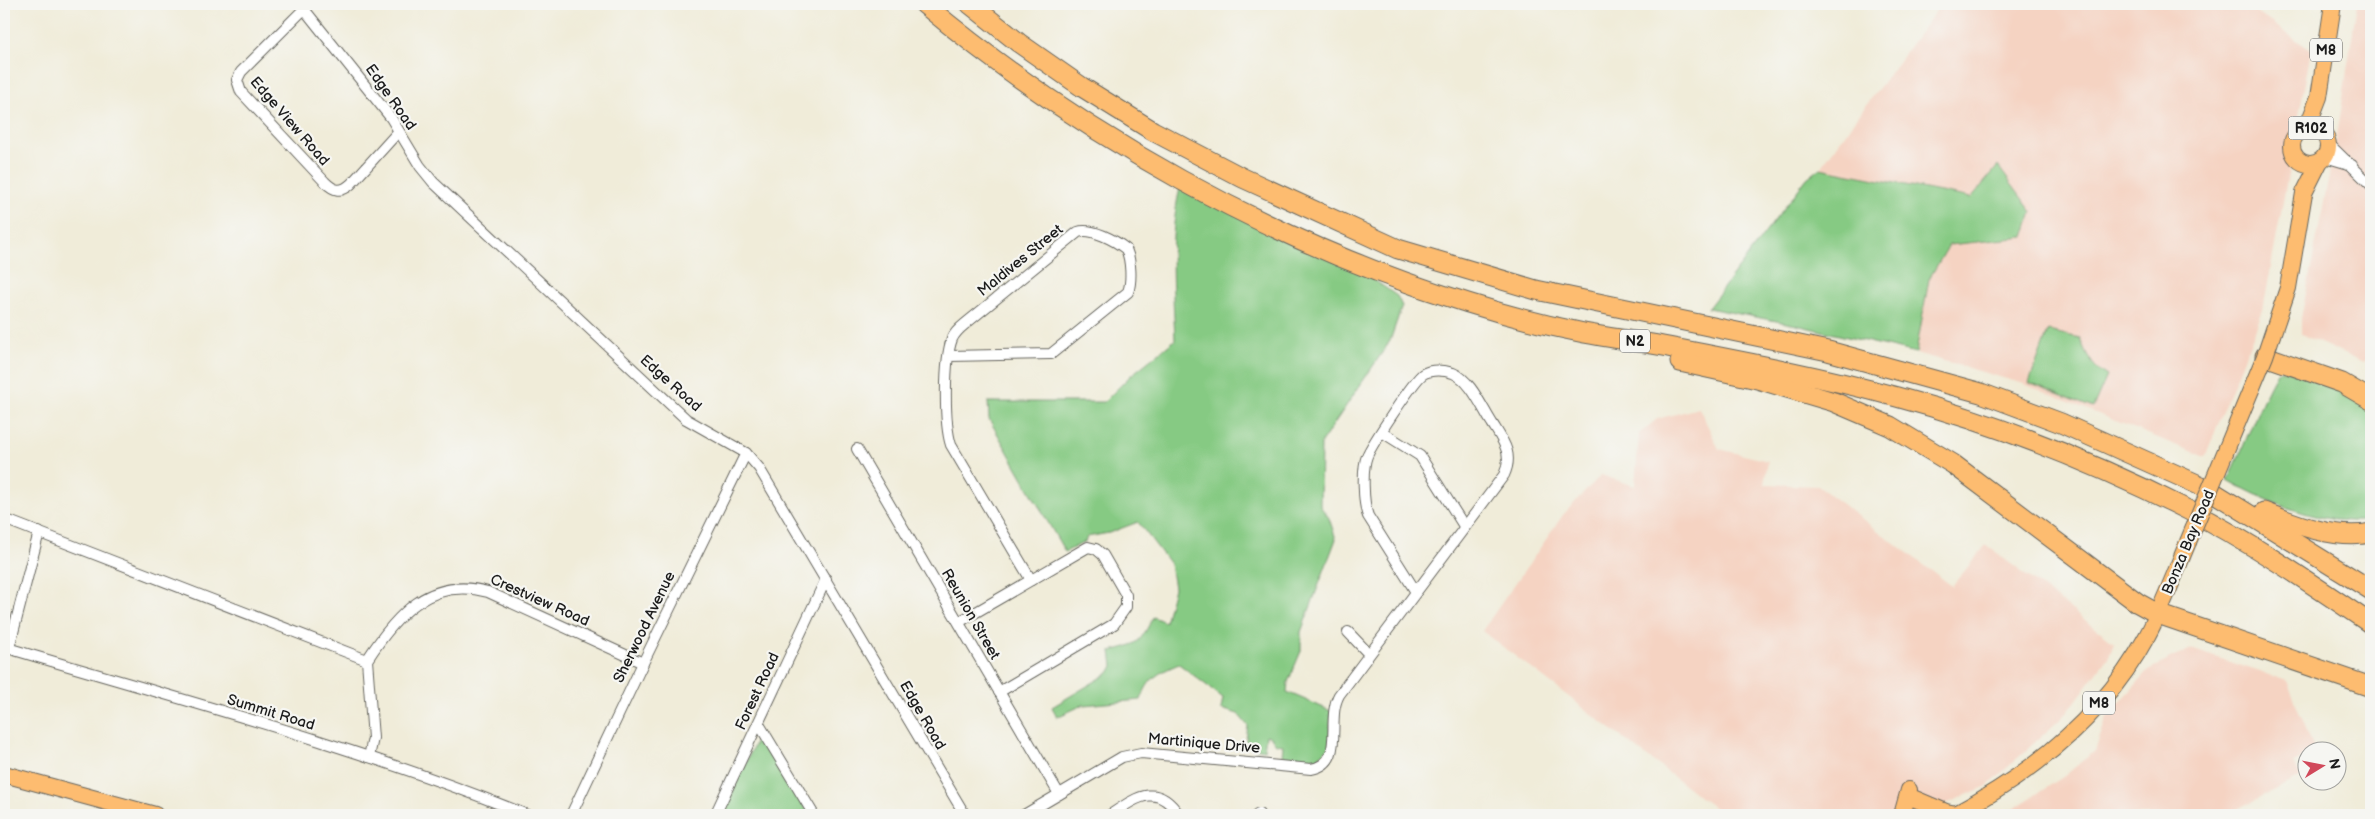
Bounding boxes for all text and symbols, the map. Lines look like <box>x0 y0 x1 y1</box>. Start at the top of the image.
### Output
road number: M8 <box>2310 38 2342 62</box>
street label: Edge Road <box>361 61 420 134</box>
street label: Edge View Road <box>246 73 333 170</box>
road number: R102 <box>2288 116 2334 140</box>
street label: Maldives Street <box>974 220 1067 301</box>
road number: N2 <box>1620 330 1650 352</box>
street label: Edge Road <box>636 351 705 416</box>
street label: Bonza Bay Road <box>2158 487 2219 597</box>
street label: Reunion Street <box>937 565 1004 663</box>
street label: Sherwood Avenue <box>609 568 680 686</box>
street label: Crestview Road <box>487 570 592 631</box>
street label: Forest Road <box>731 649 784 733</box>
street label: Edge Road <box>895 677 950 753</box>
street label: Summit Road <box>225 690 317 735</box>
road number: M8 <box>2083 691 2115 714</box>
street label: Martinique Drive <box>1147 729 1261 758</box>
north arrow <box>2298 742 2348 792</box>
text: N <box>2325 757 2344 770</box>

